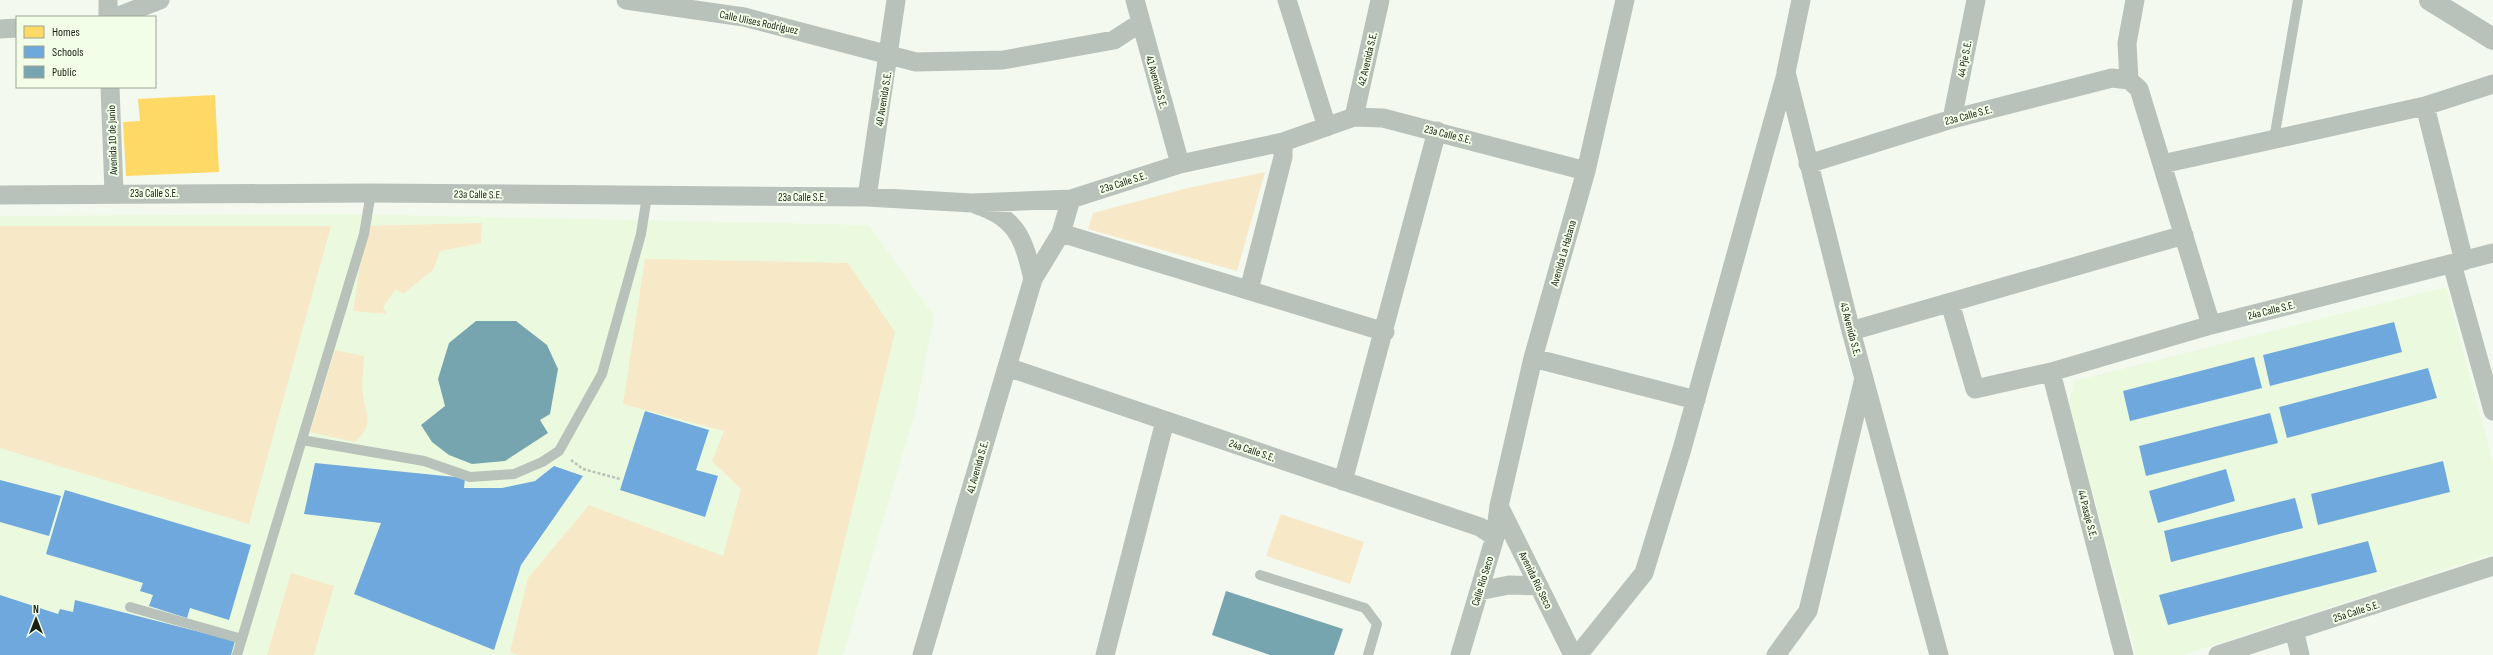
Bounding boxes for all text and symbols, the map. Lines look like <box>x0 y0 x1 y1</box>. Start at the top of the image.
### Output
street label: Calle Ulises Rodríguez <box>718 8 799 37</box>
legend <box>16 16 156 88</box>
text: Homes <box>52 25 80 40</box>
street label: 42 Avenida S.E. <box>1355 31 1380 87</box>
street label: 44 Pje S.E. <box>1955 40 1974 79</box>
text: Schools <box>52 45 84 60</box>
street label: 41 Avenida S.E. <box>1143 54 1170 110</box>
text: Public <box>52 65 77 80</box>
street label: 40 Avenida S.E. <box>873 71 894 127</box>
street label: 23a Calle S.E. <box>1943 103 1993 128</box>
street label: Avenida 10 de Junio <box>105 104 120 176</box>
street label: 23a Calle S.E. <box>1423 122 1473 147</box>
street label: 23a Calle S.E. <box>1098 169 1148 196</box>
street label: 23a Calle S.E. <box>130 187 178 200</box>
street label: 23a Calle S.E. <box>454 188 502 201</box>
street label: 23a Calle S.E. <box>778 191 826 204</box>
street label: Avenida La Habana <box>1548 219 1579 289</box>
street label: 24a Calle S.E. <box>2246 298 2296 323</box>
street label: 43 Avenida S.E. <box>1837 301 1864 357</box>
street label: 24a Calle S.E. <box>1227 436 1277 464</box>
street label: 41 Avenida S.E. <box>964 439 991 495</box>
street label: 44 Pasaje S.E. <box>2075 489 2100 540</box>
street label: Avenida Río Seco <box>1516 549 1555 611</box>
street label: Calle Río Seco <box>1469 554 1496 607</box>
street label: 25a Calle S.E. <box>2331 598 2381 625</box>
north arrow <box>16 599 56 639</box>
text: N <box>33 603 39 616</box>

